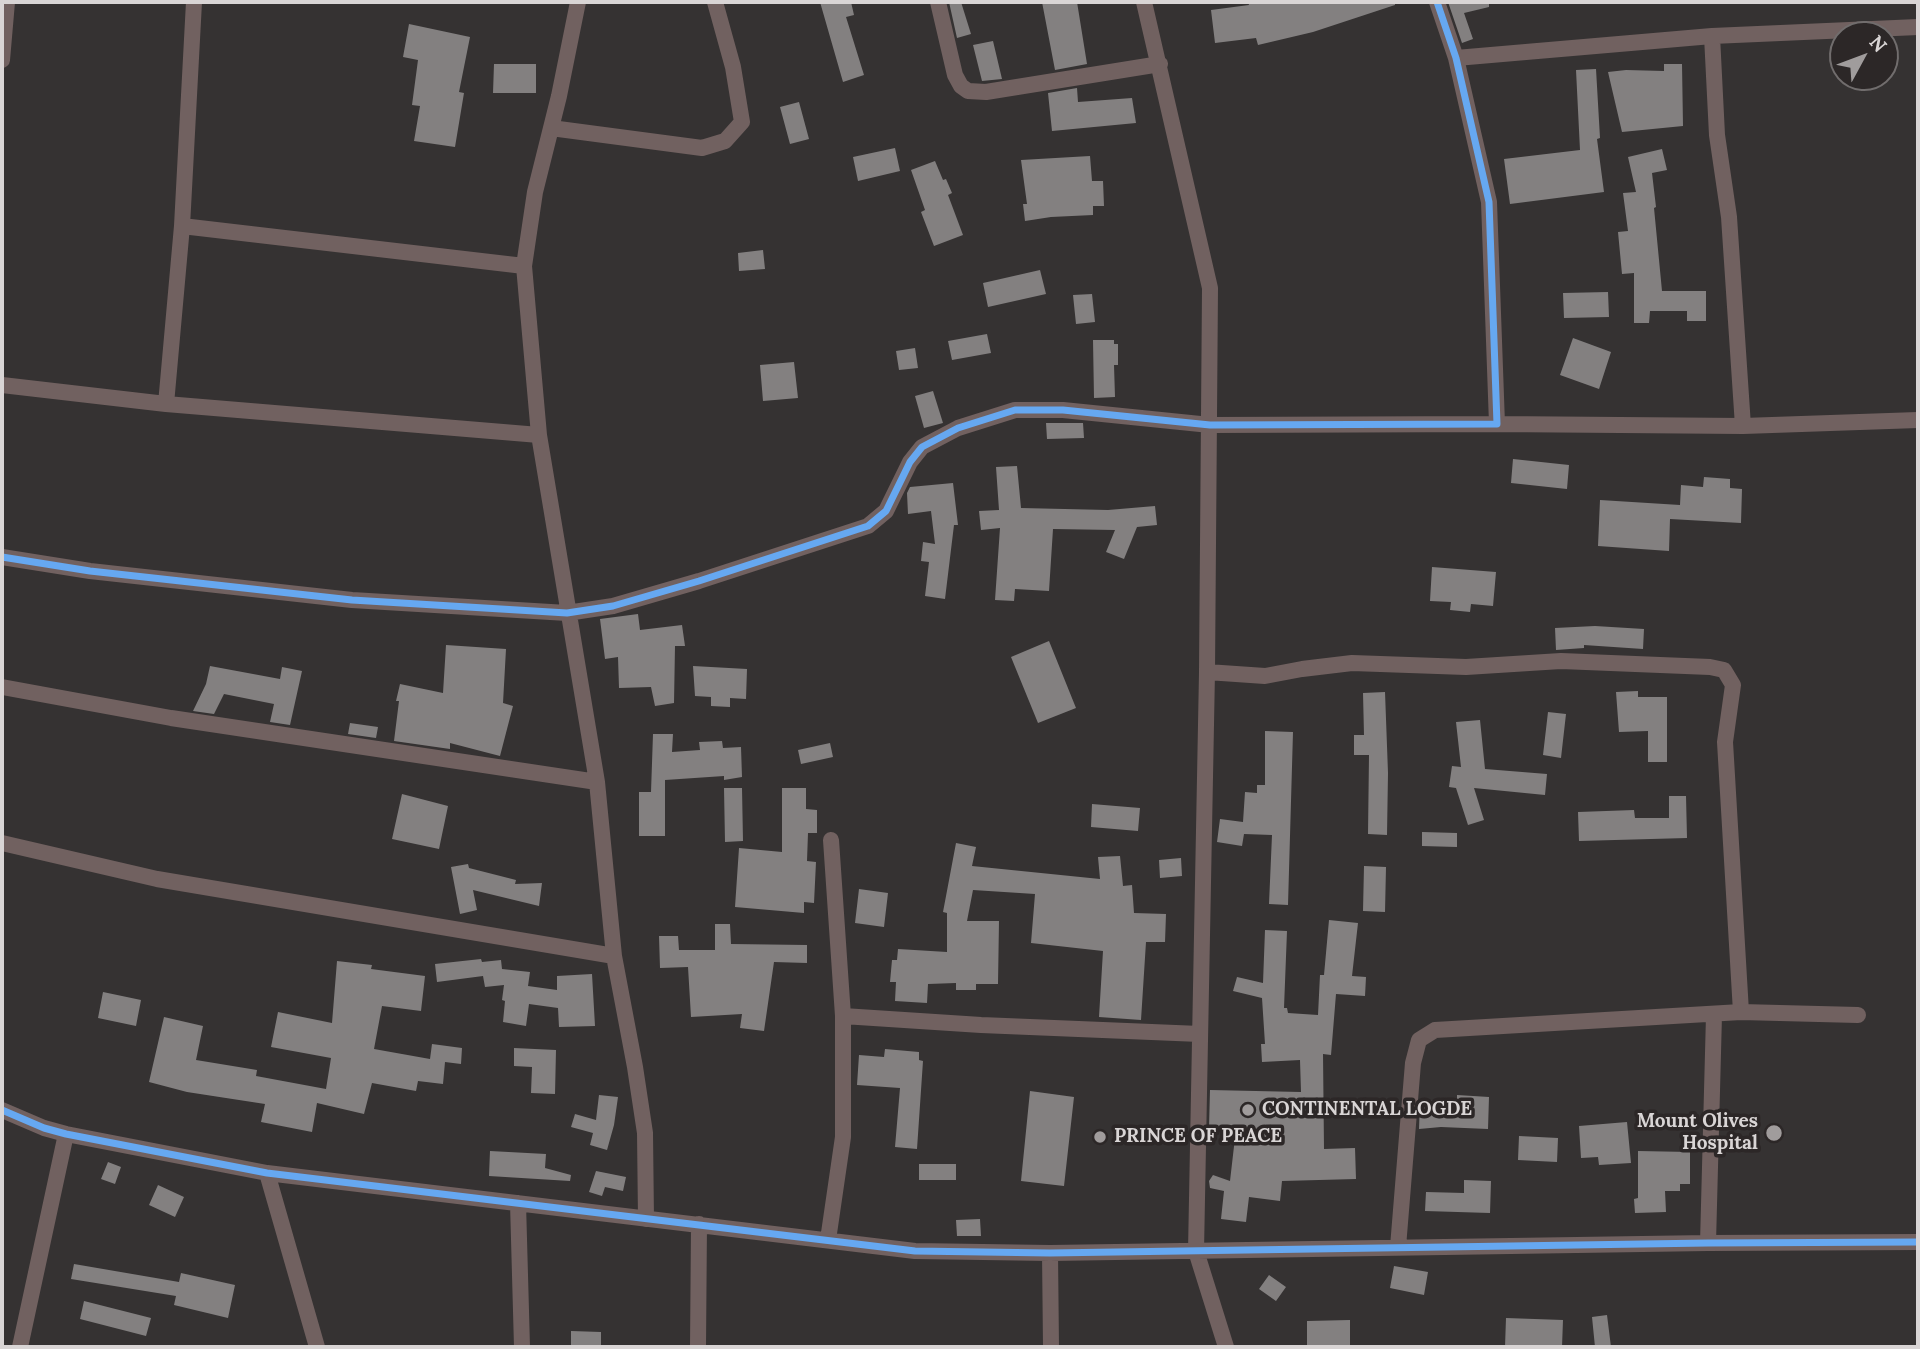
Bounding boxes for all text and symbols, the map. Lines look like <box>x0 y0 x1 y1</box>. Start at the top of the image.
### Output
north arrow <box>1829 21 1899 91</box>
text: N <box>1864 30 1892 57</box>
place label: CONTINENTAL LOGDE <box>1262 1099 1472 1121</box>
marker: CONTINENTAL LOGDE <box>1240 1102 1256 1118</box>
place label: Mount Olives Hospital <box>1637 1111 1758 1155</box>
marker: Mount Olives Hospital <box>1764 1123 1784 1143</box>
place label: PRINCE OF PEACE <box>1114 1126 1282 1148</box>
marker: PRINCE OF PEACE <box>1092 1129 1108 1145</box>

